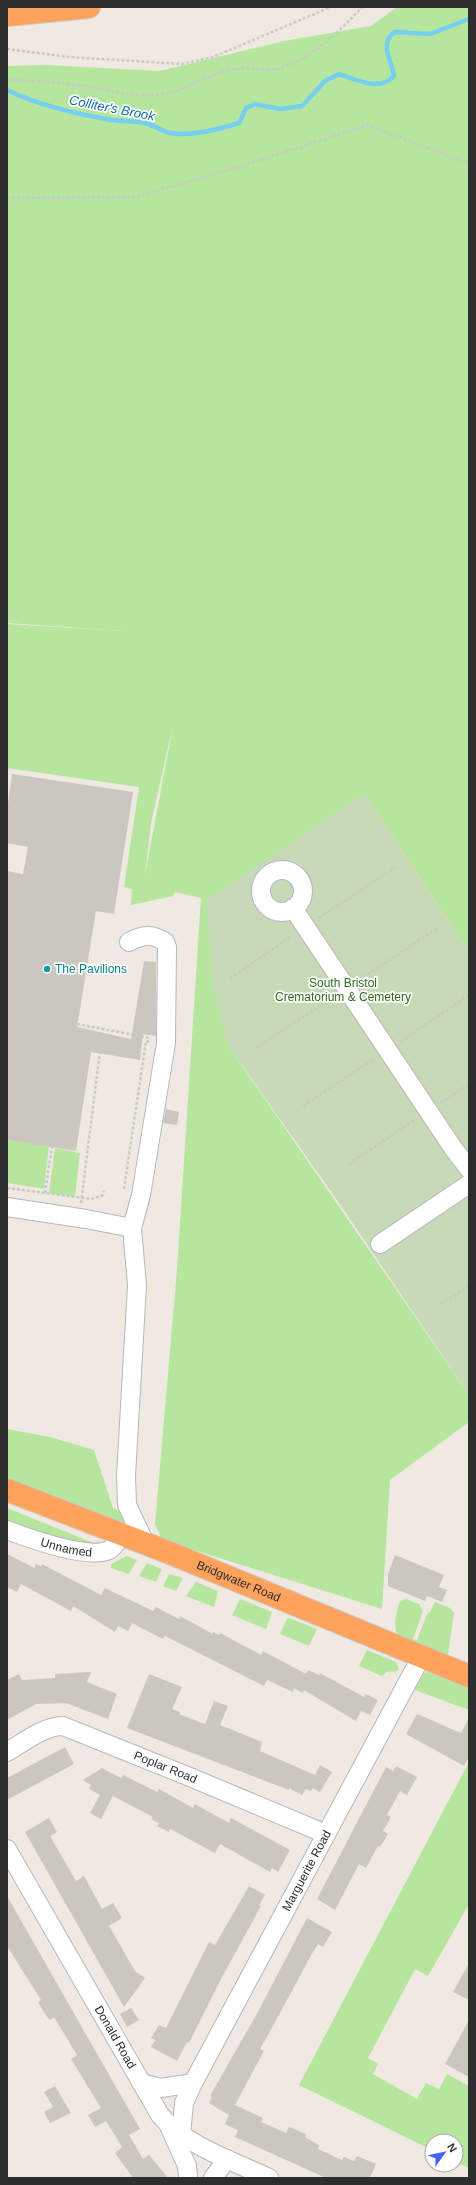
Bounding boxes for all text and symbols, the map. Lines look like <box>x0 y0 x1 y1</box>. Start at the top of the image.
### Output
water label: Colliter's Brook <box>68 92 158 124</box>
place label: The Pavilions <box>55 962 127 976</box>
marker: The Pavilions <box>42 964 52 974</box>
park label: South Bristol Crematorium & Cemetery <box>275 976 411 1004</box>
street label: Unnamed <box>39 1535 92 1560</box>
street label: Bridgwater Road <box>195 1558 283 1605</box>
street label: Poplar Road <box>132 1748 199 1786</box>
street label: Marguerite Road <box>279 1828 334 1913</box>
street label: Donald Road <box>92 2003 139 2071</box>
north arrow <box>424 2133 464 2173</box>
text: N <box>445 2141 460 2154</box>

